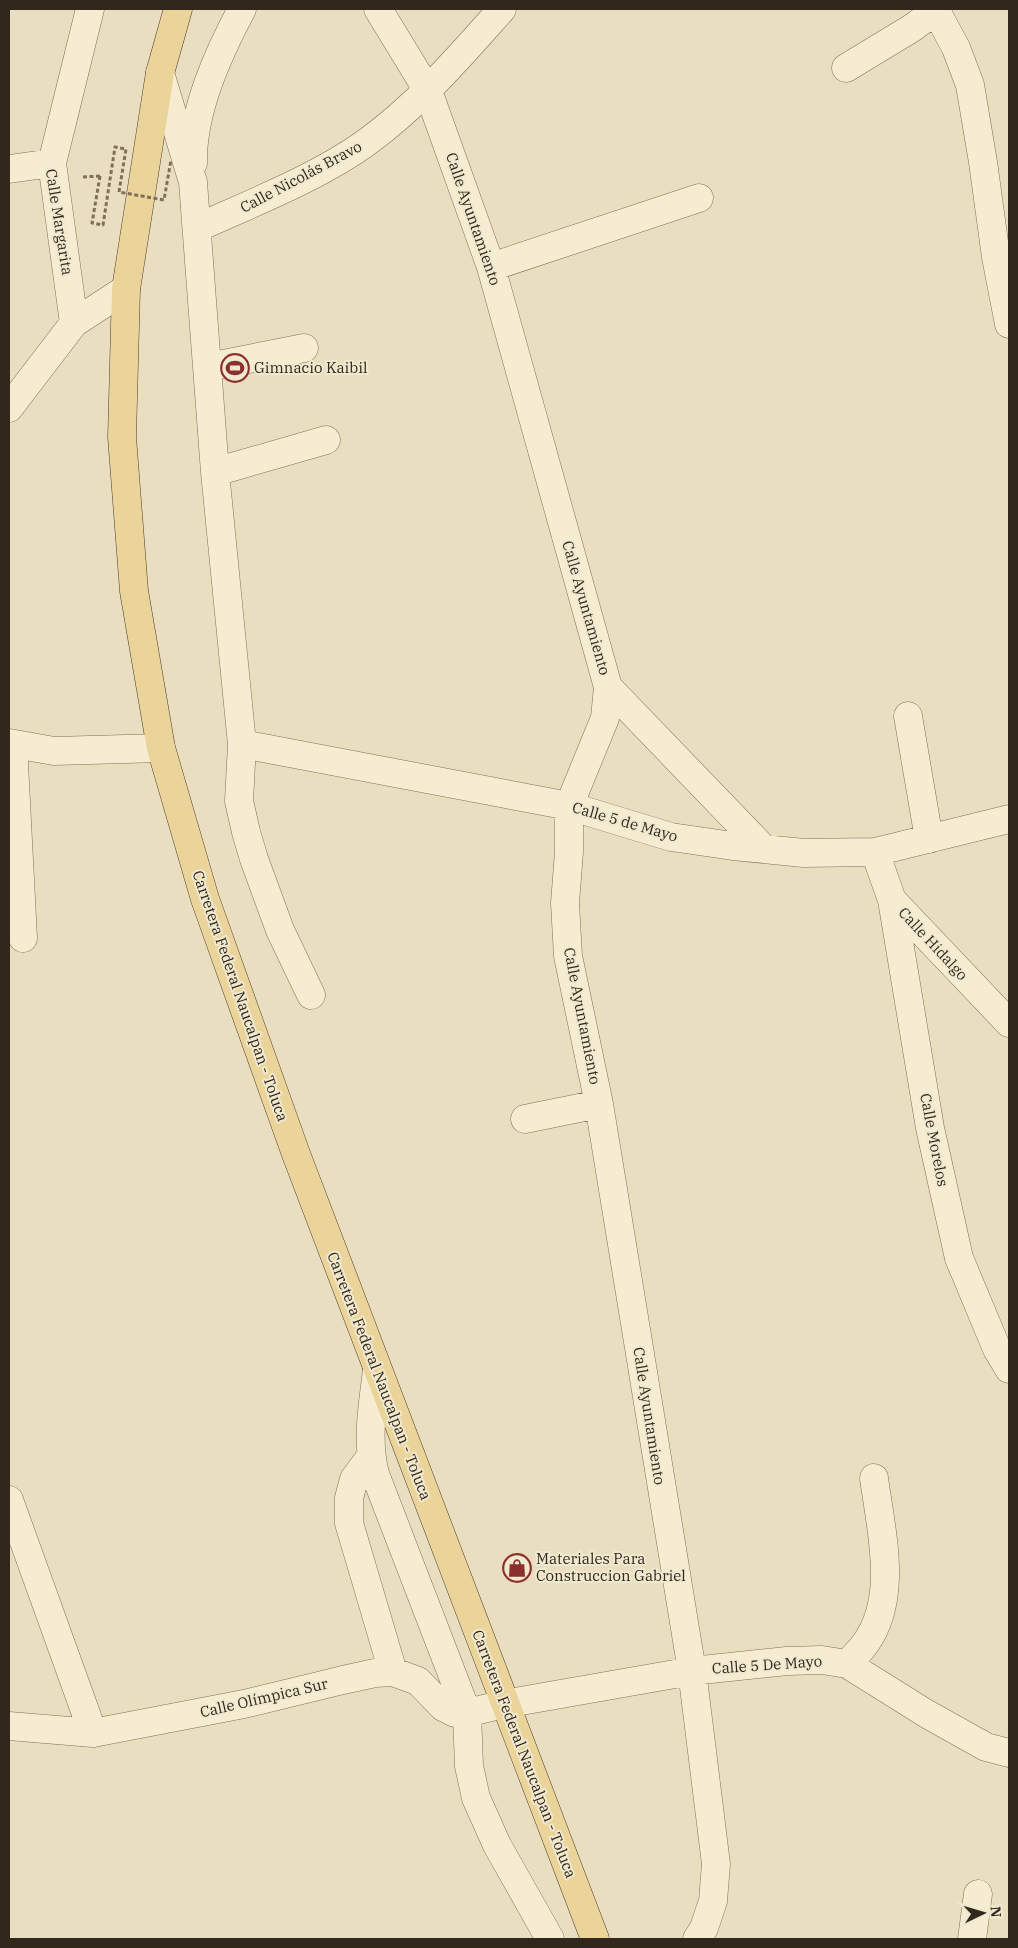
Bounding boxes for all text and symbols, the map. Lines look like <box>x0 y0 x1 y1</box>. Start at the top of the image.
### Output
street label: Calle Nicolás Bravo <box>237 136 365 217</box>
street label: Calle Ayuntamiento <box>442 150 505 288</box>
street label: Calle Margarita <box>42 167 77 276</box>
sports icon: Gimnacio Kaibil <box>220 353 250 383</box>
place label: Gimnacio Kaibil <box>254 358 368 377</box>
street label: Calle Ayuntamiento <box>558 538 615 677</box>
street label: Calle 5 de Mayo <box>570 797 680 846</box>
street label: Carretera Federal Naucalpan - Toluca <box>188 868 292 1124</box>
street label: Calle Hidalgo <box>895 903 972 984</box>
street label: Calle Ayuntamiento <box>560 946 605 1086</box>
street label: Calle Morelos <box>916 1092 953 1188</box>
street label: Carretera Federal Naucalpan - Toluca <box>323 1249 436 1503</box>
street label: Calle Ayuntamiento <box>629 1346 670 1486</box>
place label: Materiales Para Construccion Gabriel <box>536 1549 686 1585</box>
shop icon: Materiales Para Construccion Gabriel <box>502 1553 532 1583</box>
street label: Carretera Federal Naucalpan - Toluca <box>468 1627 581 1881</box>
street label: Calle 5 De Mayo <box>711 1651 823 1678</box>
street label: Calle Olímpica Sur <box>198 1673 330 1721</box>
north arrow <box>958 1888 1008 1938</box>
text: N <box>987 1906 1005 1918</box>

